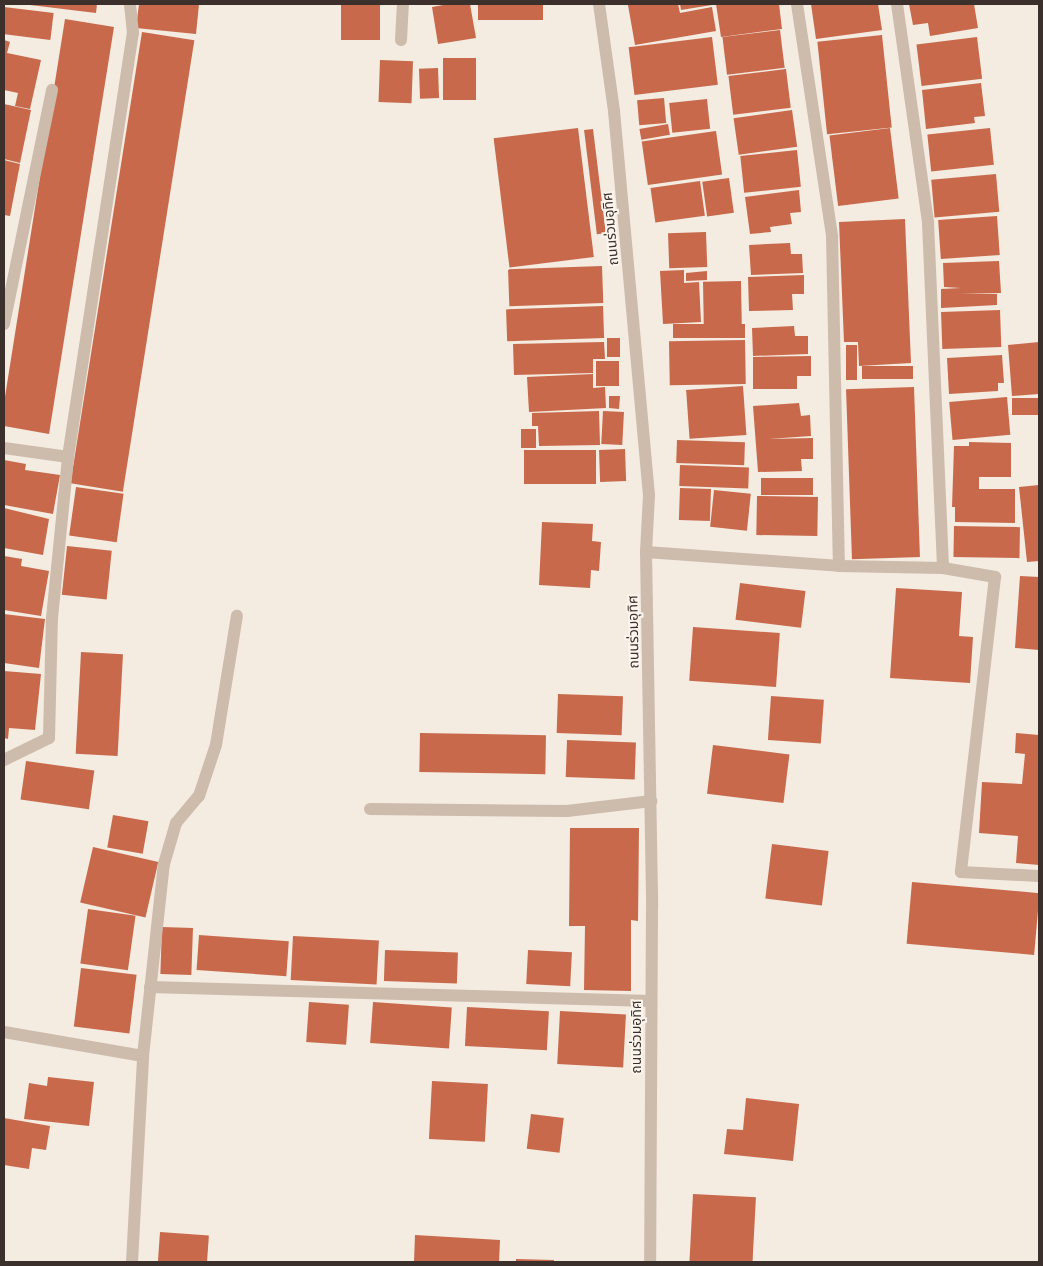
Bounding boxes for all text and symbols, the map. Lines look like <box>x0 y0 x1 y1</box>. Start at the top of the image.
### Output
street label: ถนนร่วมอุทิศ <box>598 192 622 266</box>
street label: ถนนร่วมอุทิศ <box>624 595 642 669</box>
street label: ถนนร่วมอุทิศ <box>628 1000 644 1074</box>

